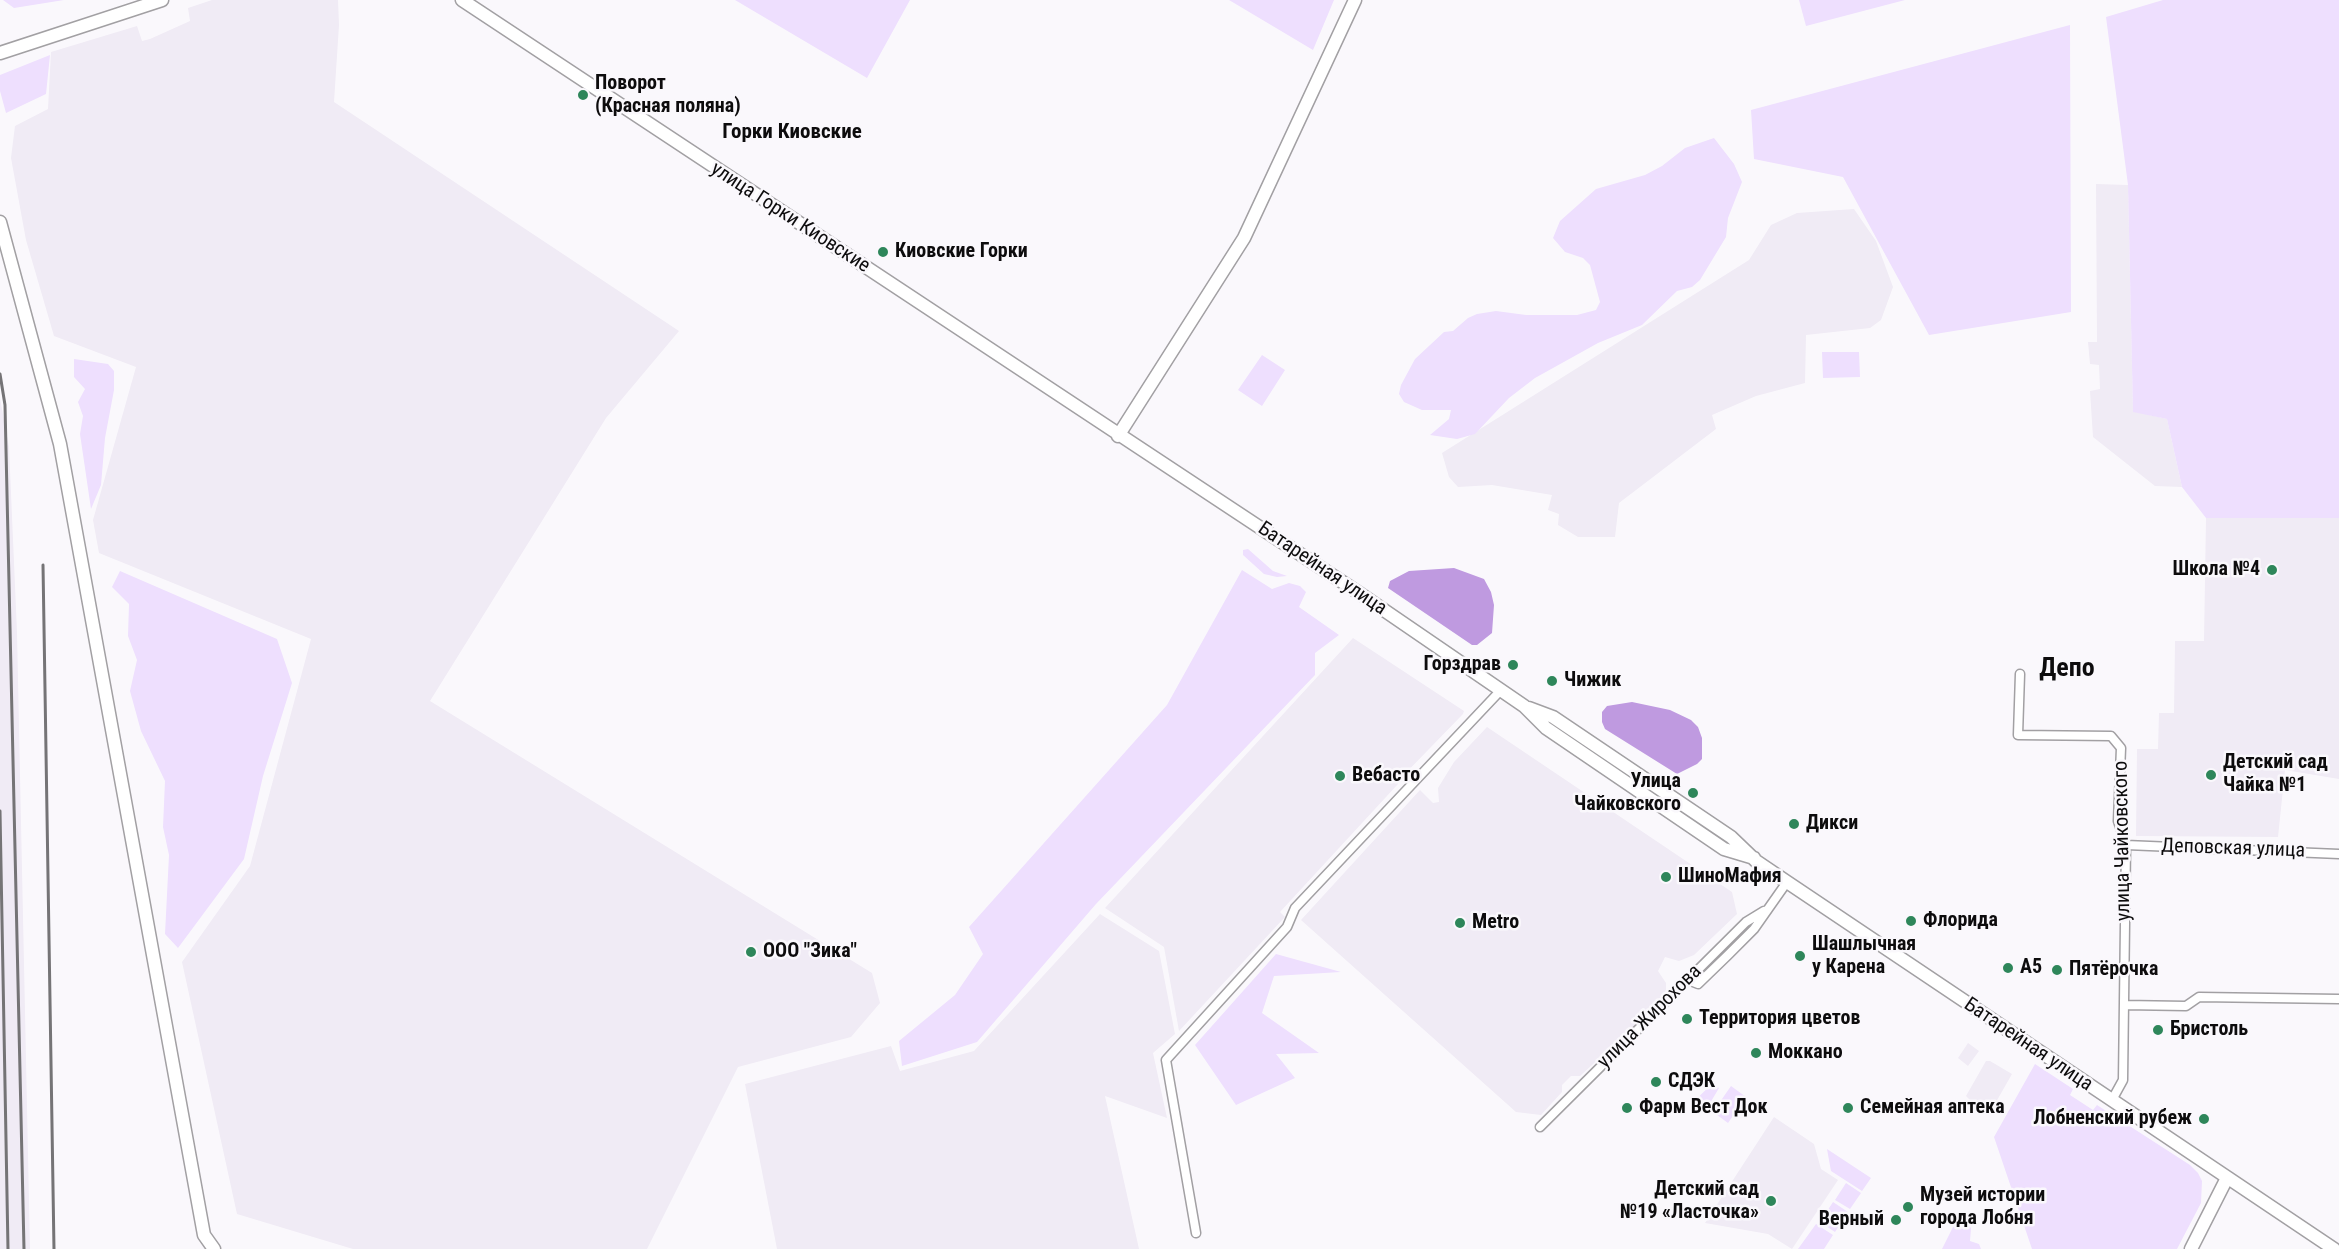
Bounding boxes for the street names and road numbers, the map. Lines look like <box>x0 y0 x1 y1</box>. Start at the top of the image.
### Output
street label: улица Горки Киовские <box>706 158 874 278</box>
street label: Батарейная улица <box>1253 517 1391 621</box>
street label: улица Чайковского <box>2110 761 2136 921</box>
street label: Деповская улица <box>2161 834 2305 864</box>
street label: улица Жирохова <box>1593 960 1707 1074</box>
street label: Батарейная улица <box>1959 993 2097 1097</box>

